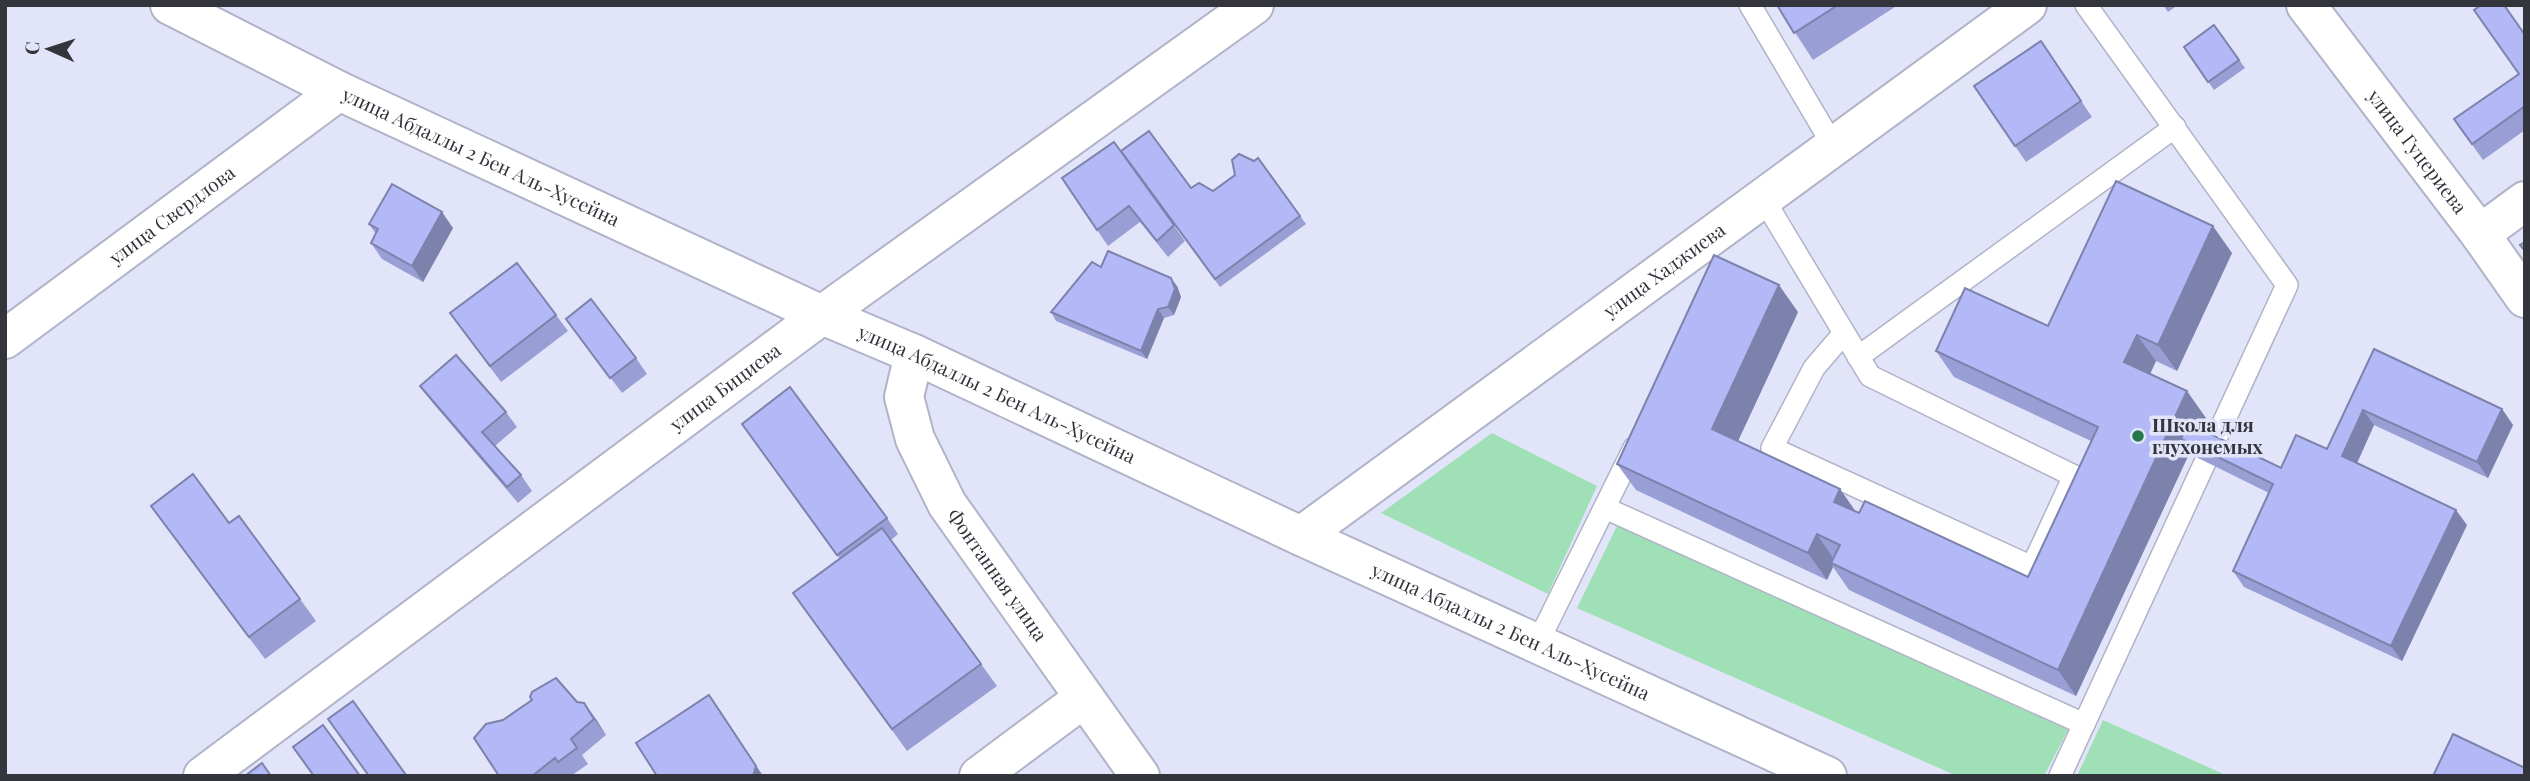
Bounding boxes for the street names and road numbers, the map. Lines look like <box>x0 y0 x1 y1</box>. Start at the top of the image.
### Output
street label: улица Абдаллы 2 Бен Аль-Хусейна <box>337 80 625 232</box>
street label: улица Гуцериева <box>2362 83 2474 219</box>
street label: улица Свердлова <box>102 159 240 270</box>
street label: улица Хаджиева <box>1597 216 1730 323</box>
street label: улица Абдаллы 2 Бен Аль-Хусейна <box>854 318 1141 469</box>
street label: улица Бициева <box>663 336 786 437</box>
street label: Фонтанная улица <box>942 503 1055 646</box>
street label: улица Абдаллы 2 Бен Аль-Хусейна <box>1367 556 1655 706</box>

